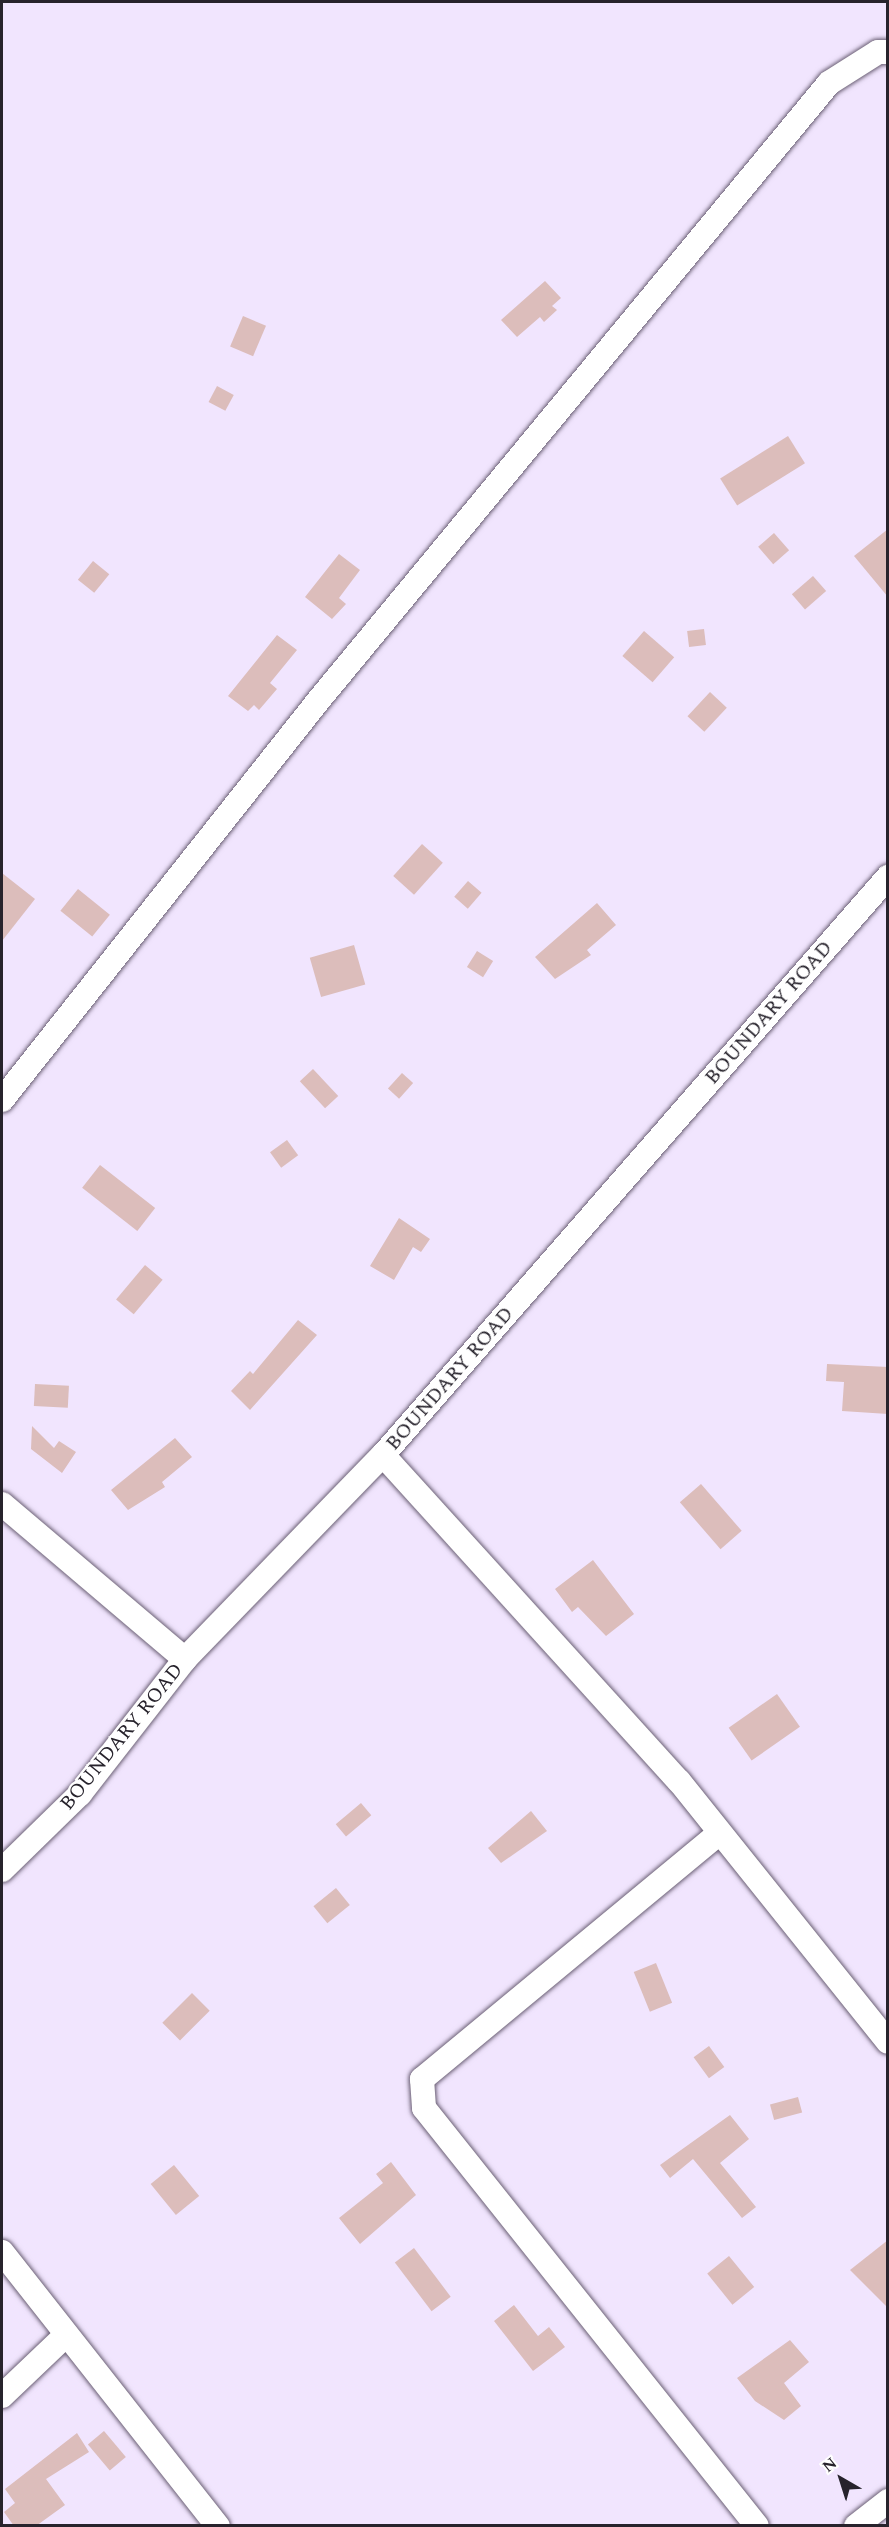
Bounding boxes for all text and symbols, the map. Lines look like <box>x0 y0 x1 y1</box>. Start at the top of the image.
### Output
street label: BOUNDARY ROAD <box>700 936 838 1090</box>
street label: BOUNDARY ROAD <box>381 1302 519 1456</box>
street label: BOUNDARY ROAD <box>55 1659 189 1815</box>
north arrow <box>811 2449 871 2509</box>
text: N <box>817 2452 842 2478</box>

